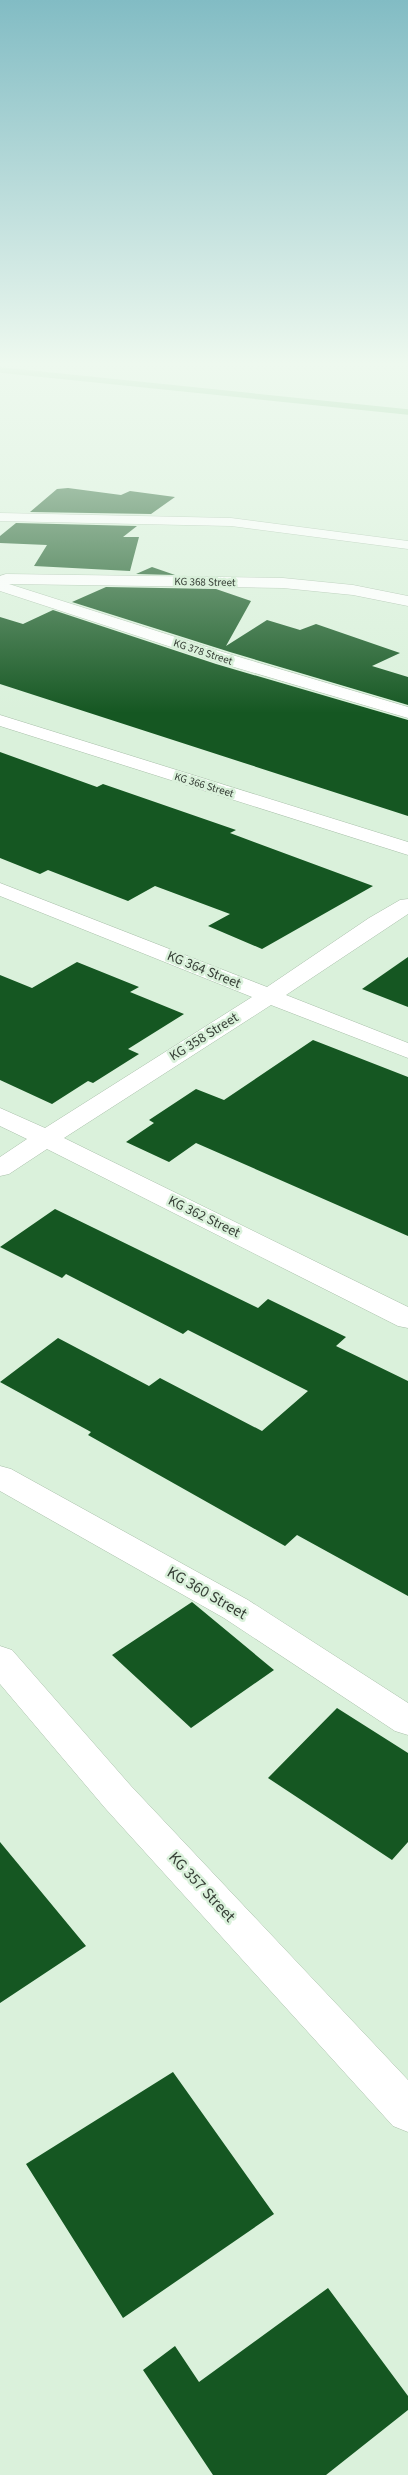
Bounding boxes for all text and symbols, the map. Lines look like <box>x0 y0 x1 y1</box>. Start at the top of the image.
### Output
street label: KG 368 Street <box>174 574 236 590</box>
street label: KG 378 Street <box>172 635 235 669</box>
street label: KG 366 Street <box>172 769 236 801</box>
street label: KG 364 Street <box>164 946 244 994</box>
street label: KG 358 Street <box>166 1008 243 1066</box>
street label: KG 362 Street <box>165 1191 244 1243</box>
street label: KG 360 Street <box>163 1561 252 1625</box>
street label: KG 357 Street <box>164 1847 241 1928</box>

